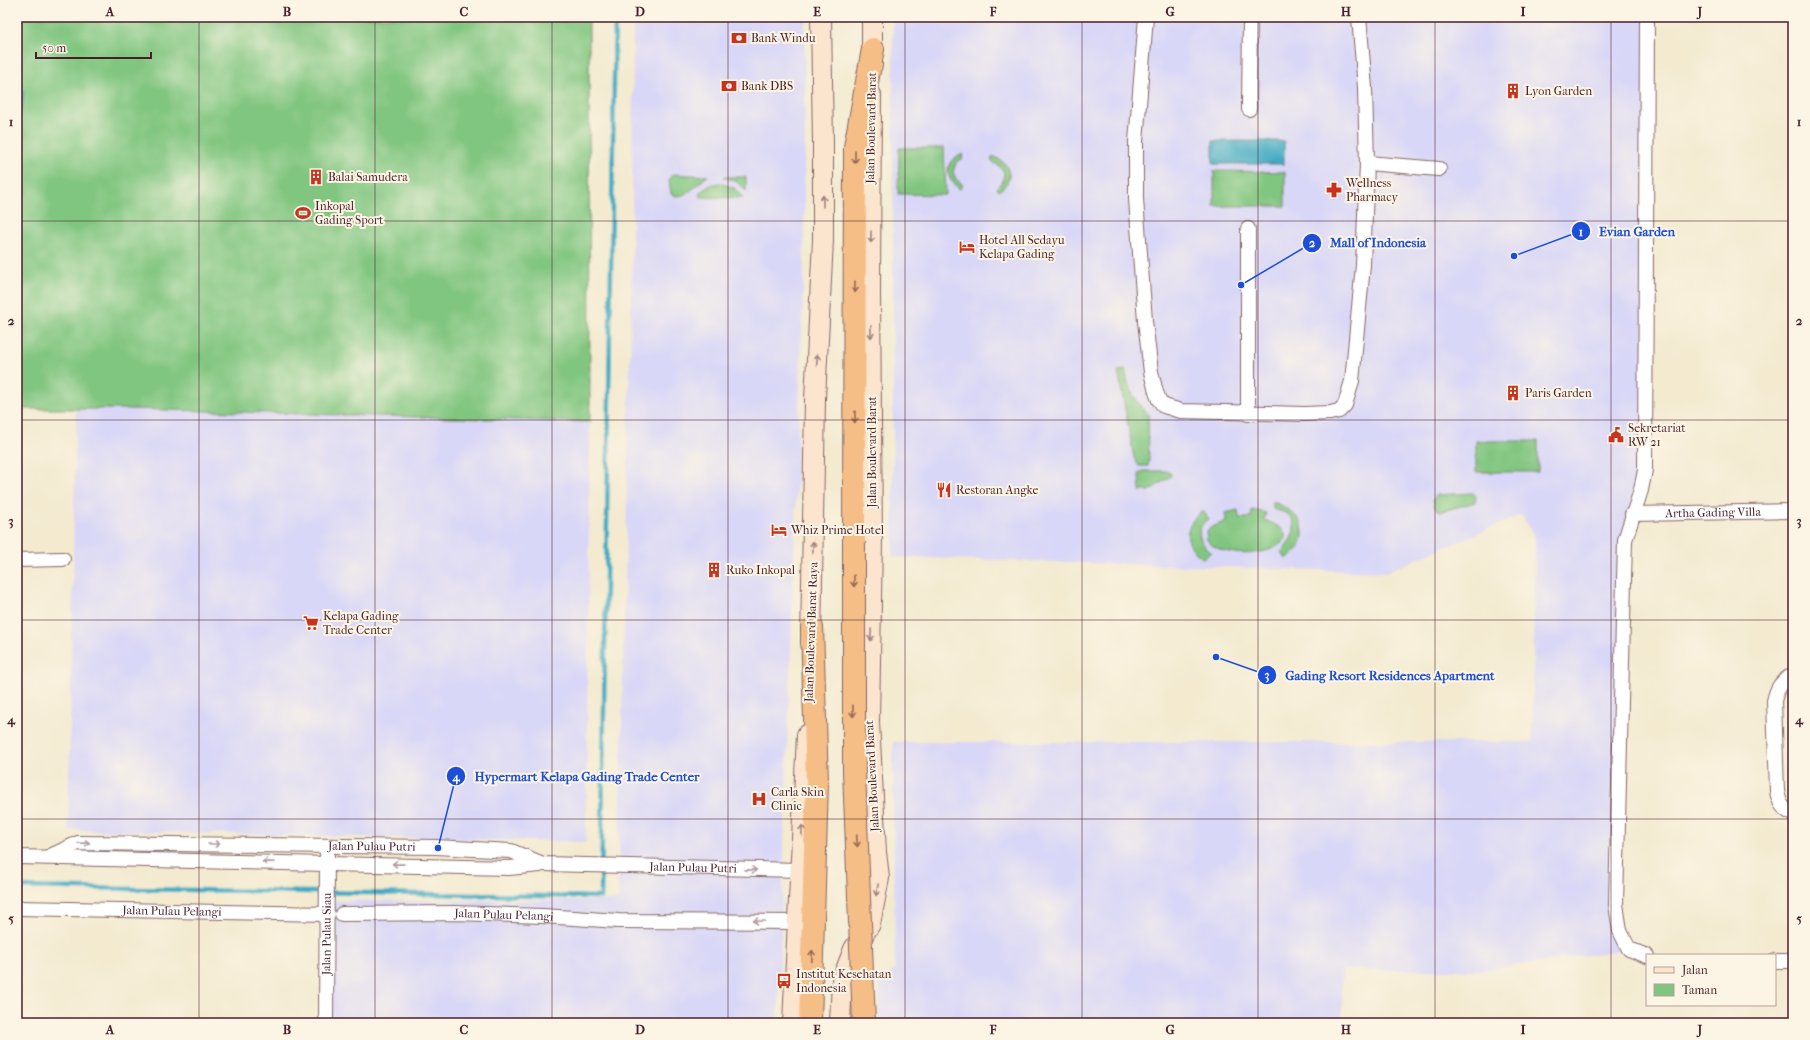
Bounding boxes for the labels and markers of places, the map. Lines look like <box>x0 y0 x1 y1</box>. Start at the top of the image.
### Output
bank icon: Bank Windu <box>730 29 748 47</box>
place label: Bank Windu <box>751 31 816 45</box>
bank icon: Bank DBS <box>720 77 738 95</box>
place label: Bank DBS <box>741 79 793 93</box>
building icon: Lyon Garden <box>1504 82 1522 100</box>
place label: Lyon Garden <box>1525 84 1592 98</box>
building icon: Balai Samudera <box>307 168 325 186</box>
place label: Balai Samudera <box>328 170 408 184</box>
place label: Wellness Pharmacy <box>1345 176 1398 204</box>
pharmacy icon: Wellness Pharmacy <box>1325 181 1343 199</box>
place label: Inkopal Gading Sport <box>315 199 384 227</box>
sports icon: Inkopal Gading Sport <box>294 204 312 222</box>
callout: Evian Garden <box>1571 219 1683 244</box>
callout: Mall of Indonesia <box>1302 230 1434 255</box>
place label: Hotel All Sedayu Kelapa Gading <box>979 233 1065 261</box>
hotel icon: Hotel All Sedayu Kelapa Gading <box>958 238 976 256</box>
building icon: Paris Garden <box>1504 384 1522 402</box>
place label: Paris Garden <box>1525 386 1592 400</box>
place label: Sekretariat RW 21 <box>1628 421 1686 449</box>
public building icon: Sekretariat RW 21 <box>1607 426 1625 444</box>
restaurant icon: Restoran Angke <box>935 481 953 499</box>
place label: Restoran Angke <box>956 483 1039 497</box>
hotel icon: Whiz Prime Hotel <box>770 521 788 539</box>
place label: Whiz Prime Hotel <box>790 523 885 537</box>
building icon: Ruko Inkopal <box>705 561 723 579</box>
place label: Ruko Inkopal <box>726 563 796 577</box>
place label: Kelapa Gading Trade Center <box>323 609 399 637</box>
supermarket icon: Kelapa Gading Trade Center <box>302 614 320 632</box>
callout: Gading Resort Residences Apartment <box>1257 663 1503 688</box>
callout: Hypermart Kelapa Gading Trade Center <box>446 764 707 789</box>
place label: Carla Skin Clinic <box>771 785 824 813</box>
hospital icon: Carla Skin Clinic <box>750 790 768 808</box>
place label: Institut Kesehatan Indonesia <box>796 967 892 995</box>
bus stop icon: Institut Kesehatan Indonesia <box>775 972 793 990</box>

